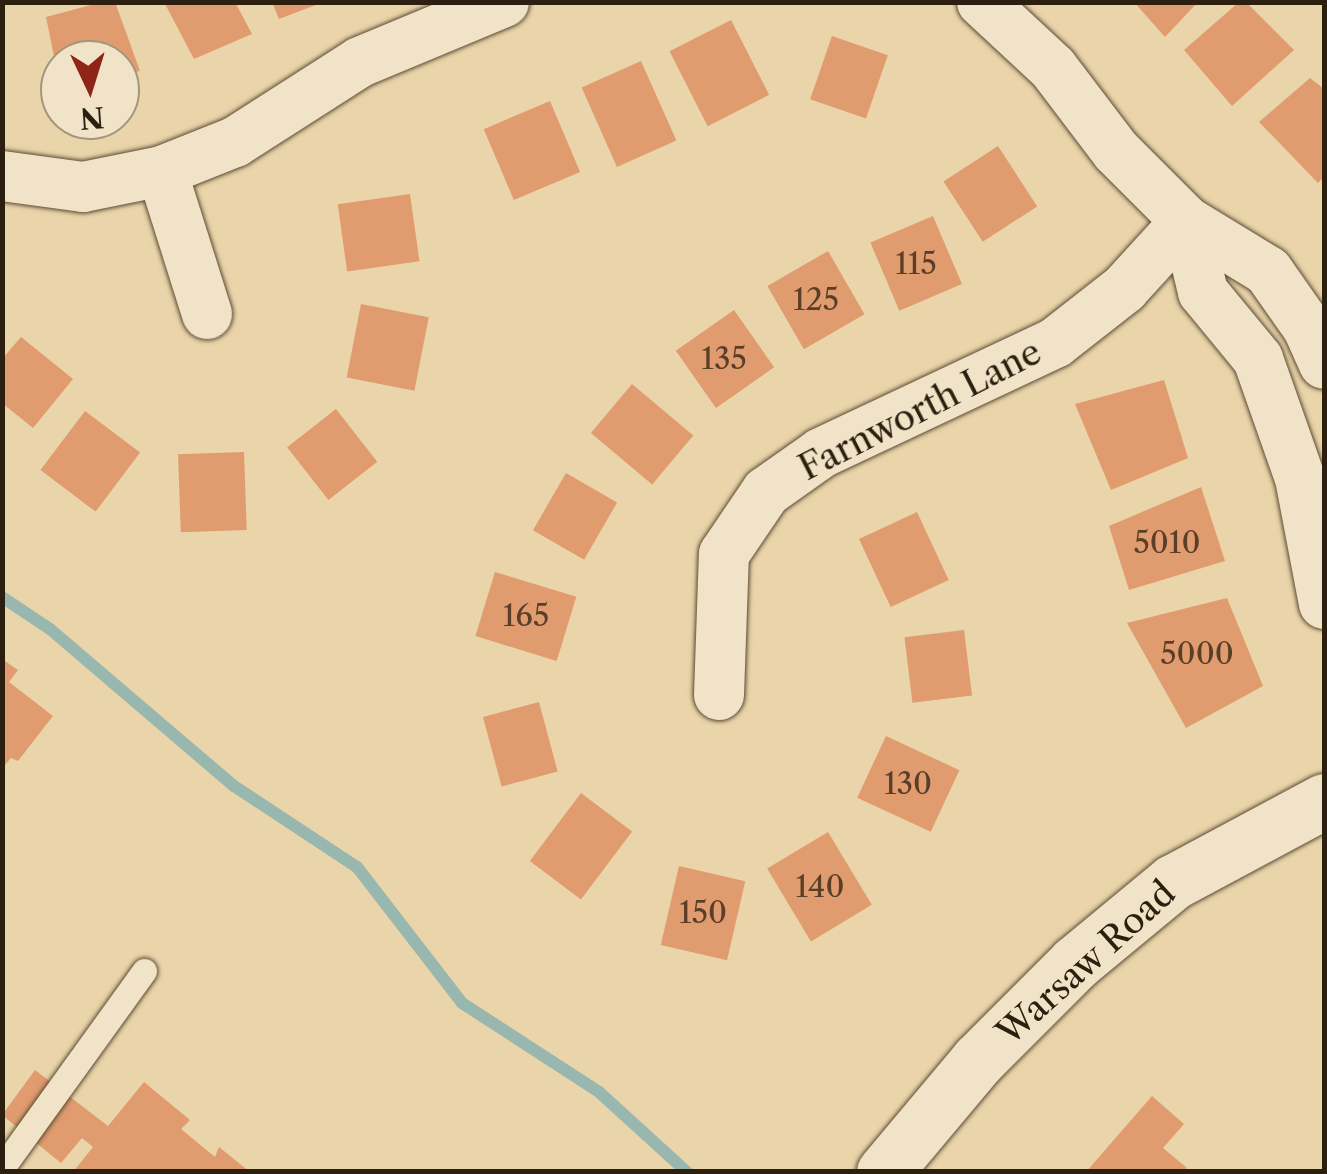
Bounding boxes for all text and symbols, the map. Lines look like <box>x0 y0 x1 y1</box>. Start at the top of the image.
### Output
north arrow <box>40 40 140 140</box>
text: N <box>79 100 105 136</box>
house number: 115 <box>895 246 937 282</box>
house number: 125 <box>793 282 839 318</box>
street label: Farnworth Lane <box>792 331 1048 489</box>
house number: 135 <box>701 341 747 377</box>
house number: 5010 <box>1134 525 1200 561</box>
house number: 165 <box>503 598 549 634</box>
house number: 5000 <box>1160 636 1234 672</box>
house number: 130 <box>884 766 932 802</box>
house number: 140 <box>796 869 844 905</box>
street label: Warsaw Road <box>988 872 1184 1054</box>
house number: 150 <box>679 895 727 931</box>

